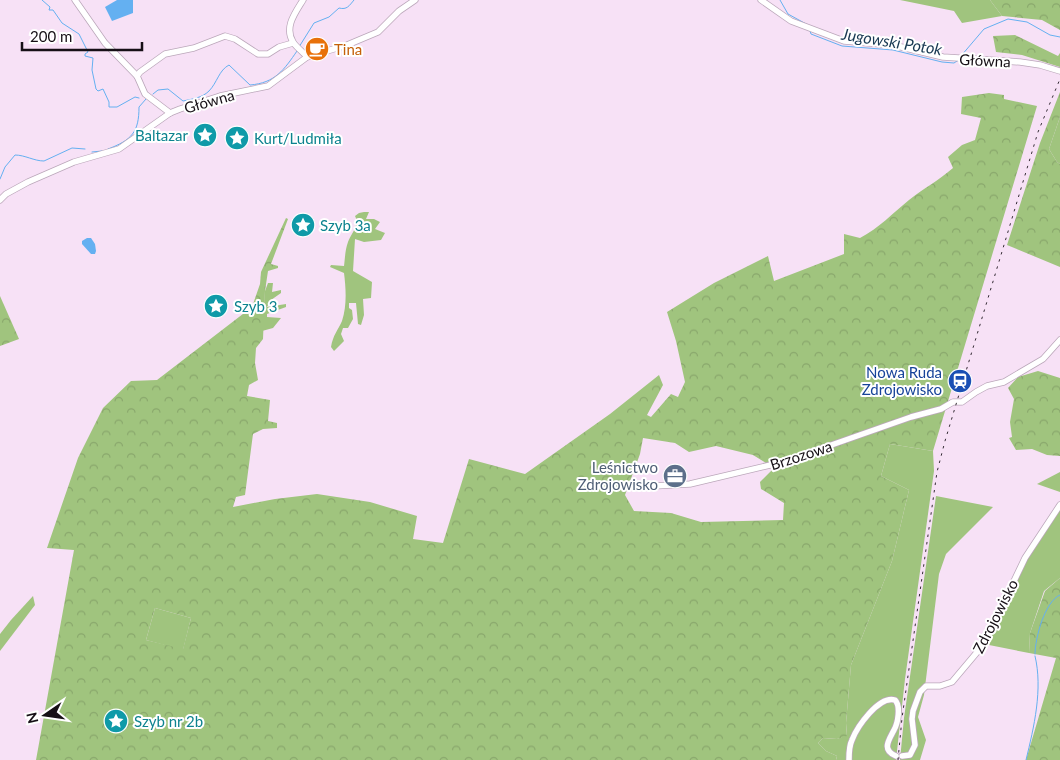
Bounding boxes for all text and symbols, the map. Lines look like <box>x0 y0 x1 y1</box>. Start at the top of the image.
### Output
scale bar <box>22 20 142 52</box>
water label: Jugowski Potok <box>839 24 944 58</box>
text: 200 m <box>30 27 72 45</box>
cafe icon: Tina <box>304 36 330 62</box>
place label: Tina <box>334 40 362 58</box>
street label: Główna <box>959 50 1011 70</box>
street label: Główna <box>182 85 236 117</box>
place icon: Baltazar <box>192 122 218 148</box>
place icon: Kurt/Ludmiła <box>224 125 250 151</box>
place label: Baltazar <box>135 126 189 144</box>
place label: Kurt/Ludmiła <box>254 129 342 147</box>
place icon: Szyb 3a <box>290 212 316 238</box>
place label: Szyb 3a <box>320 216 371 234</box>
place icon: Szyb 3 <box>203 293 229 319</box>
place label: Szyb 3 <box>234 297 277 315</box>
place label: Nowa Ruda Zdrojowisko <box>862 363 942 398</box>
station icon: Nowa Ruda Zdrojowisko <box>947 368 973 394</box>
street label: Brzozowa <box>768 437 834 473</box>
place label: Leśnictwo Zdrojowisko <box>578 458 658 493</box>
office icon: Leśnictwo Zdrojowisko <box>662 463 688 489</box>
street label: Zdrojowisko <box>969 576 1021 656</box>
north arrow <box>20 690 70 740</box>
place icon: Szyb nr 2b <box>103 708 129 734</box>
text: N <box>22 711 41 725</box>
place label: Szyb nr 2b <box>134 712 203 730</box>

